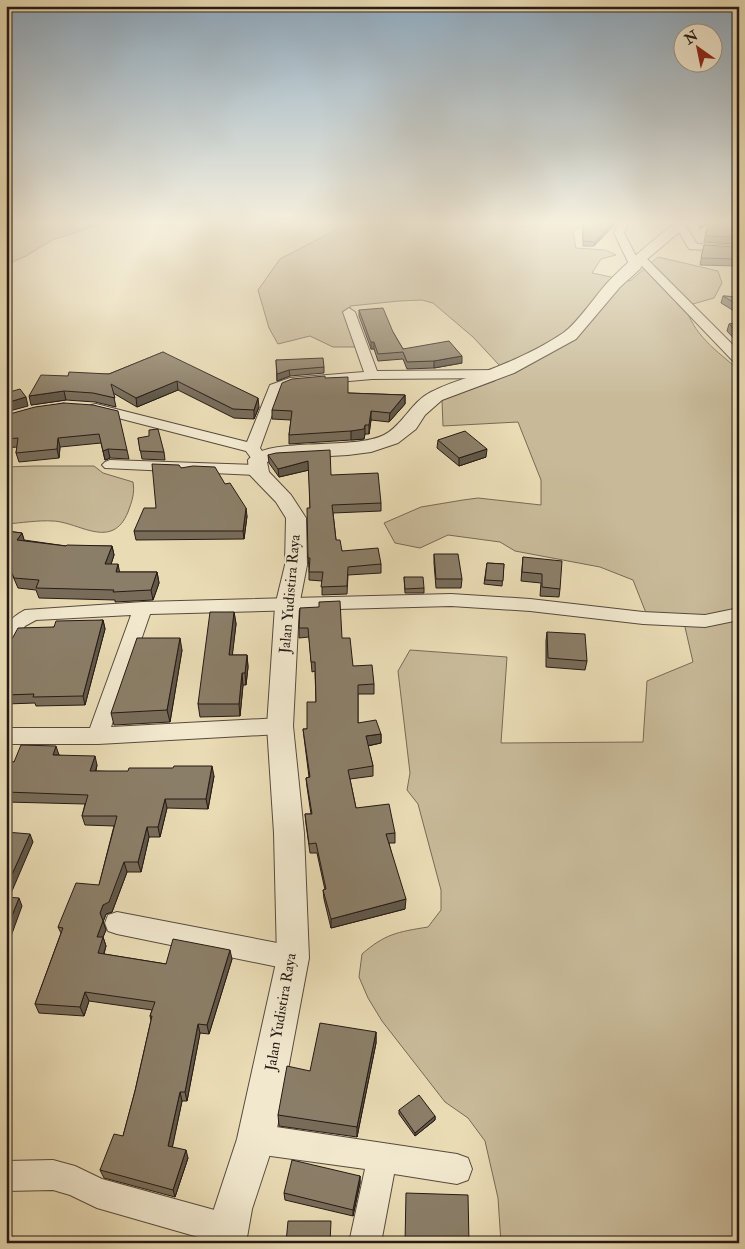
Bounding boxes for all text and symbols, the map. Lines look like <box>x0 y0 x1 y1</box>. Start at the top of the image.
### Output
north arrow <box>672 22 722 72</box>
text: N <box>680 27 701 49</box>
street label: Jalan Yudistira Raya <box>275 533 306 655</box>
street label: Jalan Yudistira Raya <box>261 951 302 1074</box>

